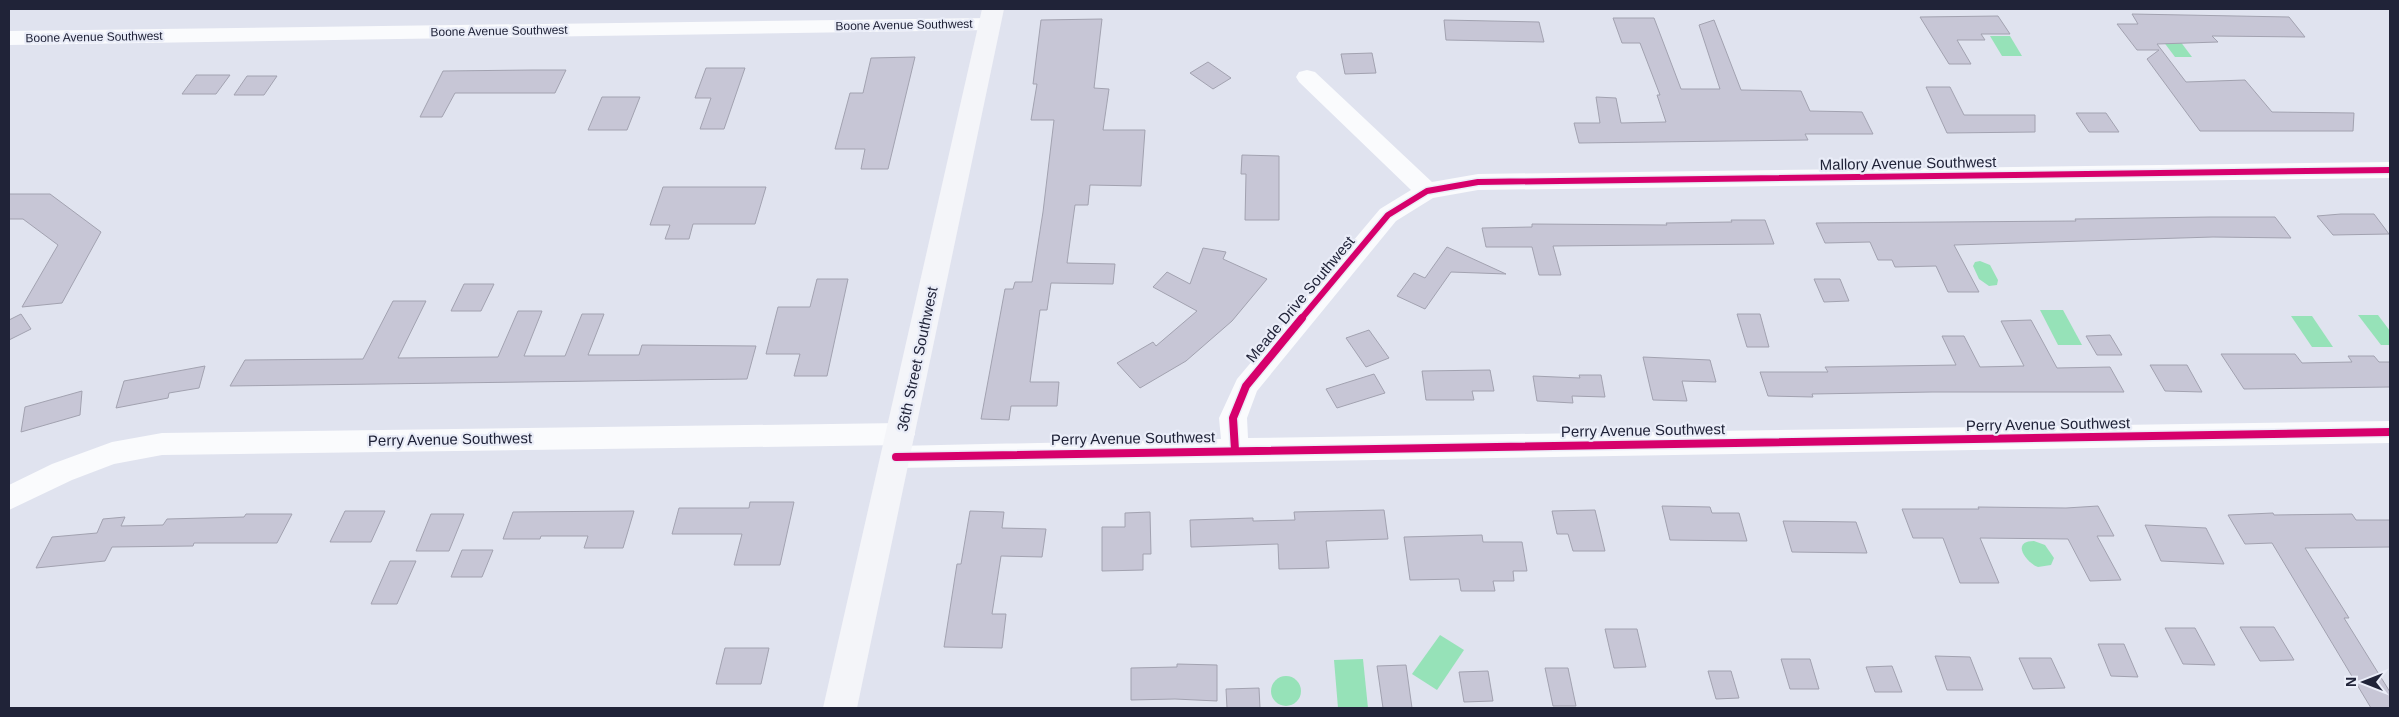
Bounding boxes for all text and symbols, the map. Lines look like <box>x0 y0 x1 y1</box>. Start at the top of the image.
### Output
street label: Boone Avenue Southwest <box>835 17 973 33</box>
street label: Boone Avenue Southwest <box>430 23 568 39</box>
street label: Boone Avenue Southwest <box>25 29 163 45</box>
street label: Mallory Avenue Southwest <box>1820 153 1997 173</box>
street label: Meade Drive Southwest <box>1242 232 1358 365</box>
street label: 36th Street Southwest <box>893 284 941 433</box>
street label: Perry Avenue Southwest <box>1966 414 2131 434</box>
street label: Perry Avenue Southwest <box>1561 420 1726 440</box>
street label: Perry Avenue Southwest <box>1051 428 1216 448</box>
street label: Perry Avenue Southwest <box>368 429 533 449</box>
north arrow <box>2339 657 2389 707</box>
text: N <box>2343 677 2359 687</box>

